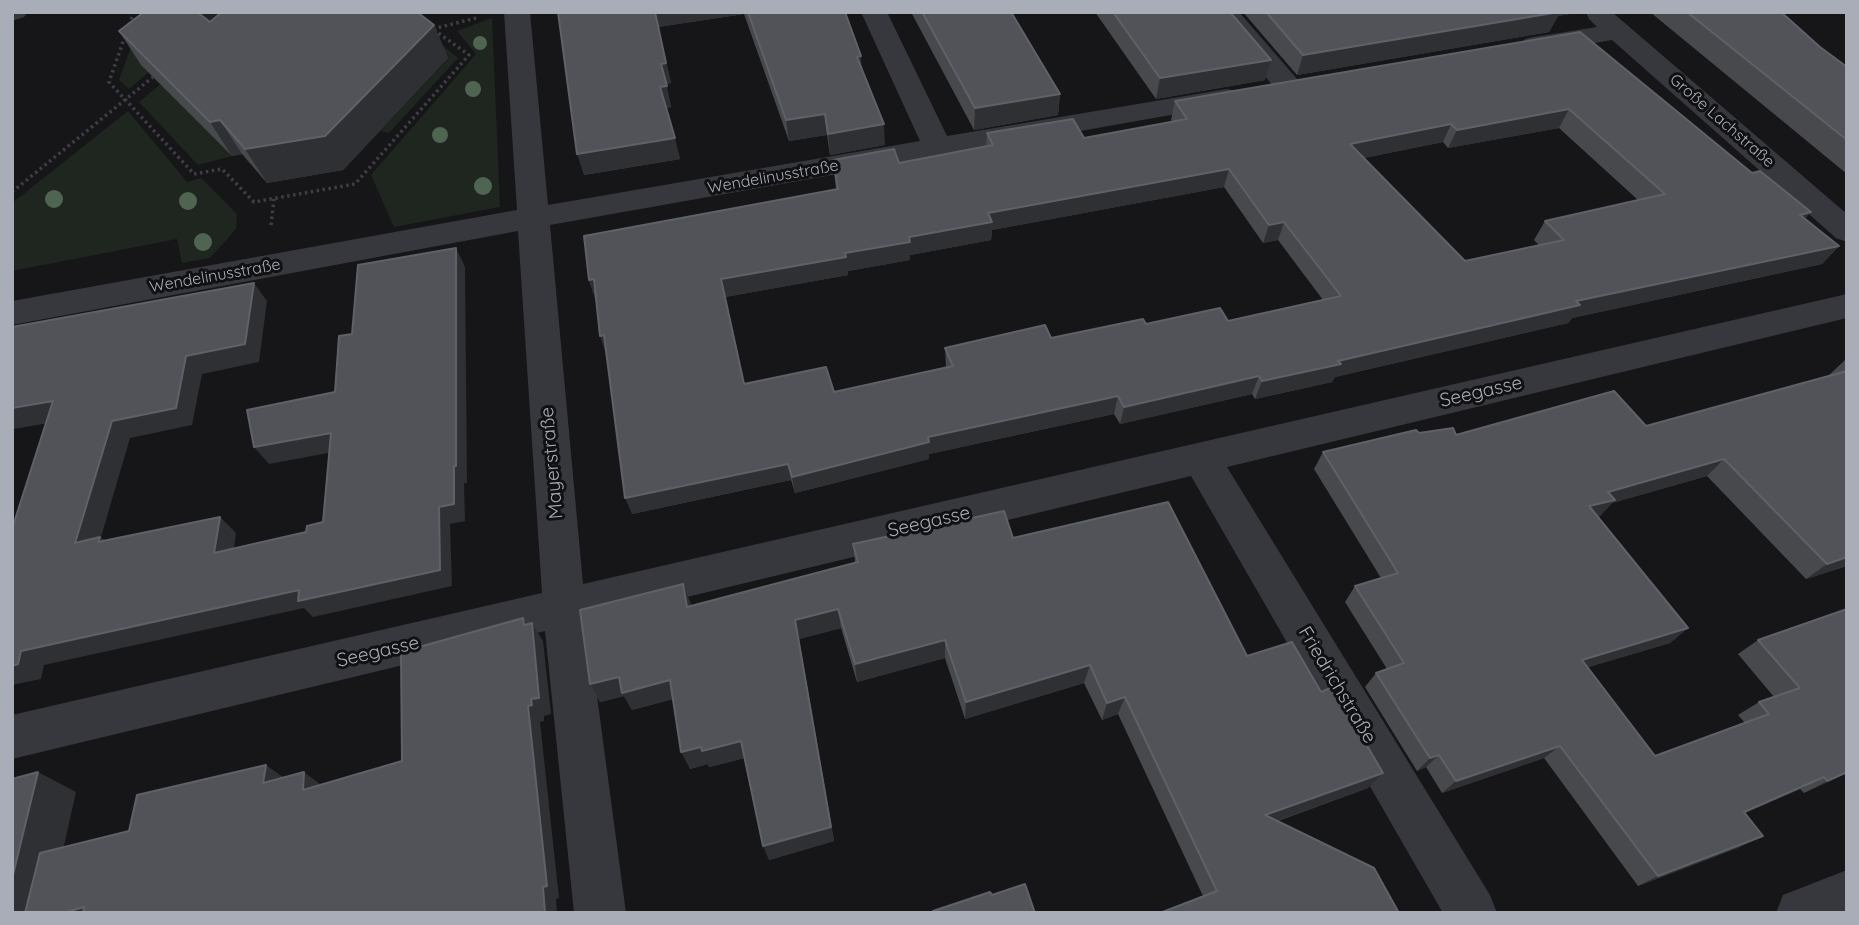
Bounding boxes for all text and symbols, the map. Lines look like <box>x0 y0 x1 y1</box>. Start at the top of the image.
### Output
street label: Große Lachstraße <box>1666 70 1778 172</box>
street label: Wendelinusstraße <box>706 156 840 198</box>
street label: Wendelinusstraße <box>148 255 282 297</box>
street label: Seegasse <box>1438 371 1524 413</box>
street label: Mayerstraße <box>536 406 568 520</box>
street label: Seegasse <box>886 501 972 543</box>
street label: Friedrichstraße <box>1293 622 1381 748</box>
street label: Seegasse <box>335 631 421 673</box>

